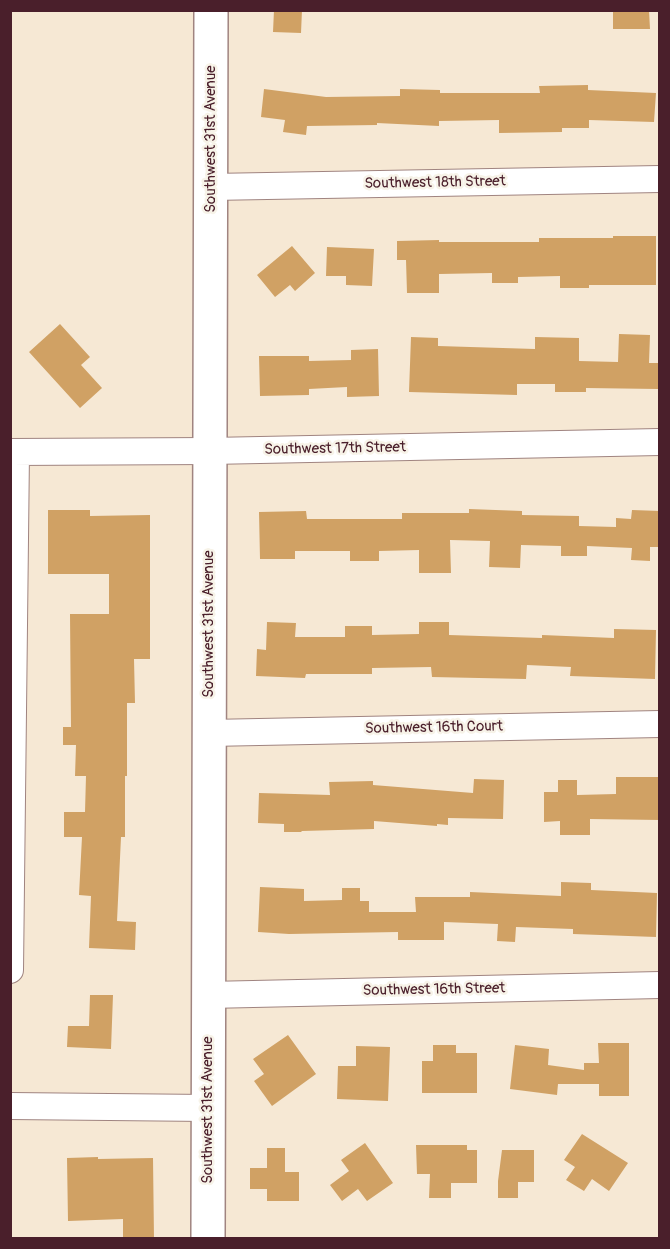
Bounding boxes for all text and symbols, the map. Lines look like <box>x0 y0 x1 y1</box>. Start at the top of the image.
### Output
street label: Southwest 31st Avenue <box>202 65 220 213</box>
street label: Southwest 18th Street <box>364 173 506 193</box>
street label: Southwest 17th Street <box>264 439 406 459</box>
street label: Southwest 31st Avenue <box>200 550 218 698</box>
street label: Southwest 16th Court <box>365 718 503 738</box>
street label: Southwest 16th Street <box>363 980 505 1000</box>
street label: Southwest 31st Avenue <box>199 1036 217 1184</box>

